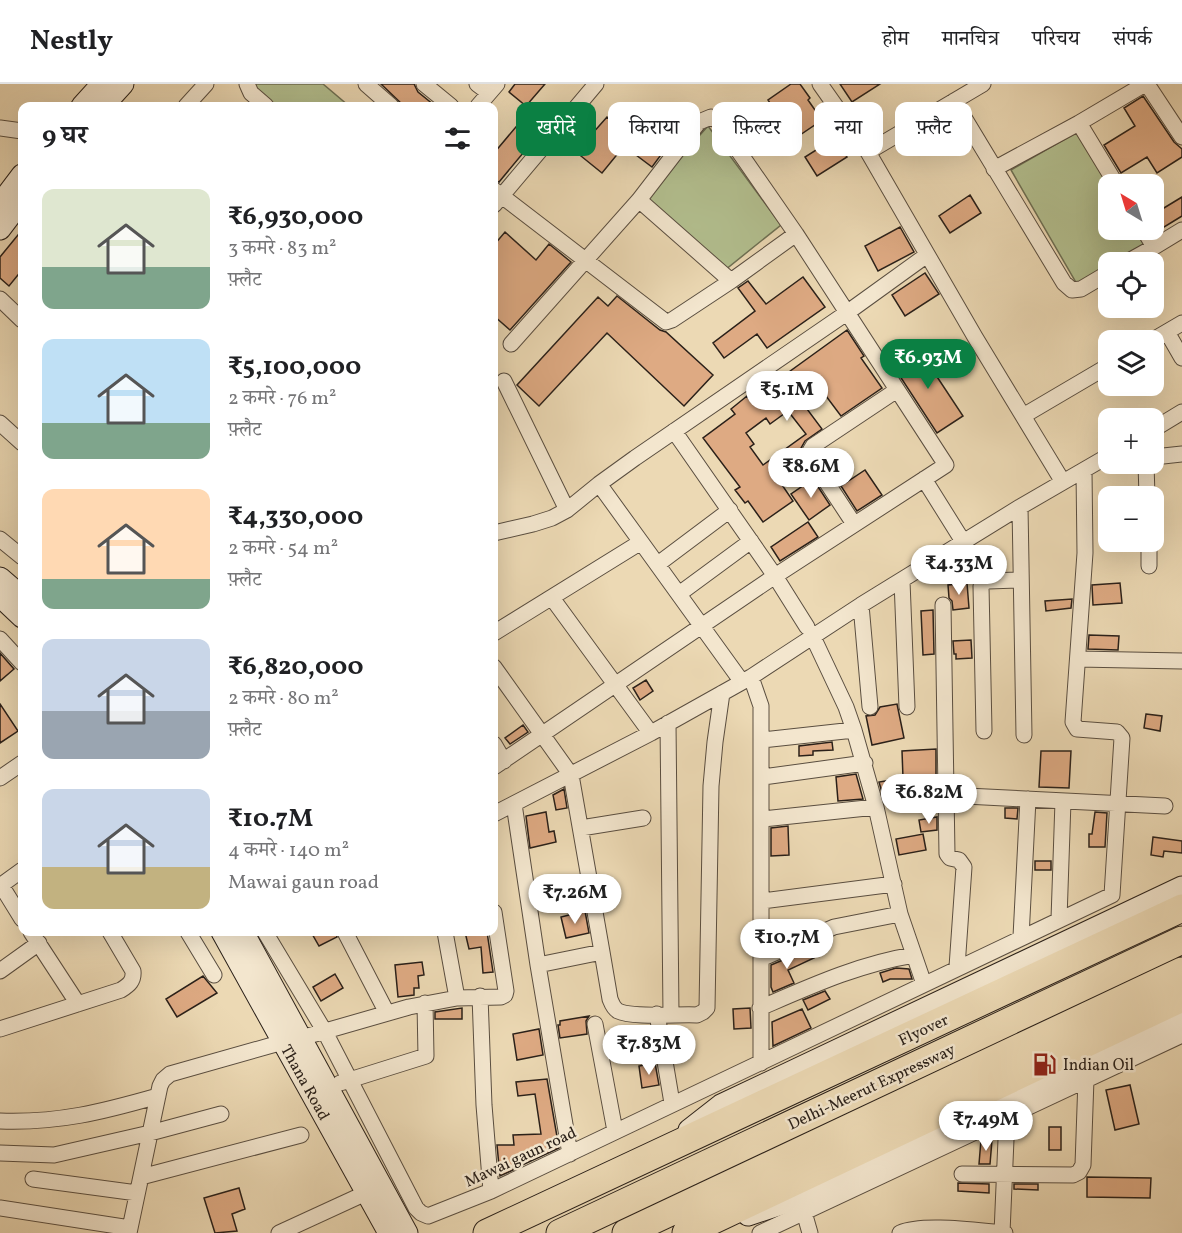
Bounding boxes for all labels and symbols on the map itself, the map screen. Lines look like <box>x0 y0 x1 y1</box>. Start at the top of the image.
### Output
north arrow <box>1098 174 1164 240</box>
pin: ₹6.93M <box>879 339 977 390</box>
pin: ₹5.1M <box>745 371 829 422</box>
pin: ₹8.6M <box>769 448 853 499</box>
pin: ₹4.33M <box>910 545 1008 596</box>
pin: ₹6.82M <box>880 774 978 825</box>
pin: ₹7.26M <box>526 874 624 925</box>
pin: ₹10.7M <box>738 919 836 970</box>
street label: Flyover <box>895 1009 953 1052</box>
pin: ₹7.83M <box>600 1025 698 1076</box>
street label: Delhi-Meerut Expressway <box>785 1039 959 1136</box>
street label: Thana Road <box>274 1041 334 1125</box>
fuel station icon: Indian Oil <box>1032 1051 1058 1077</box>
place label: Indian Oil <box>1063 1055 1134 1077</box>
pin: ₹7.49M <box>937 1101 1035 1152</box>
street label: Mawai gaun road <box>461 1122 580 1193</box>

